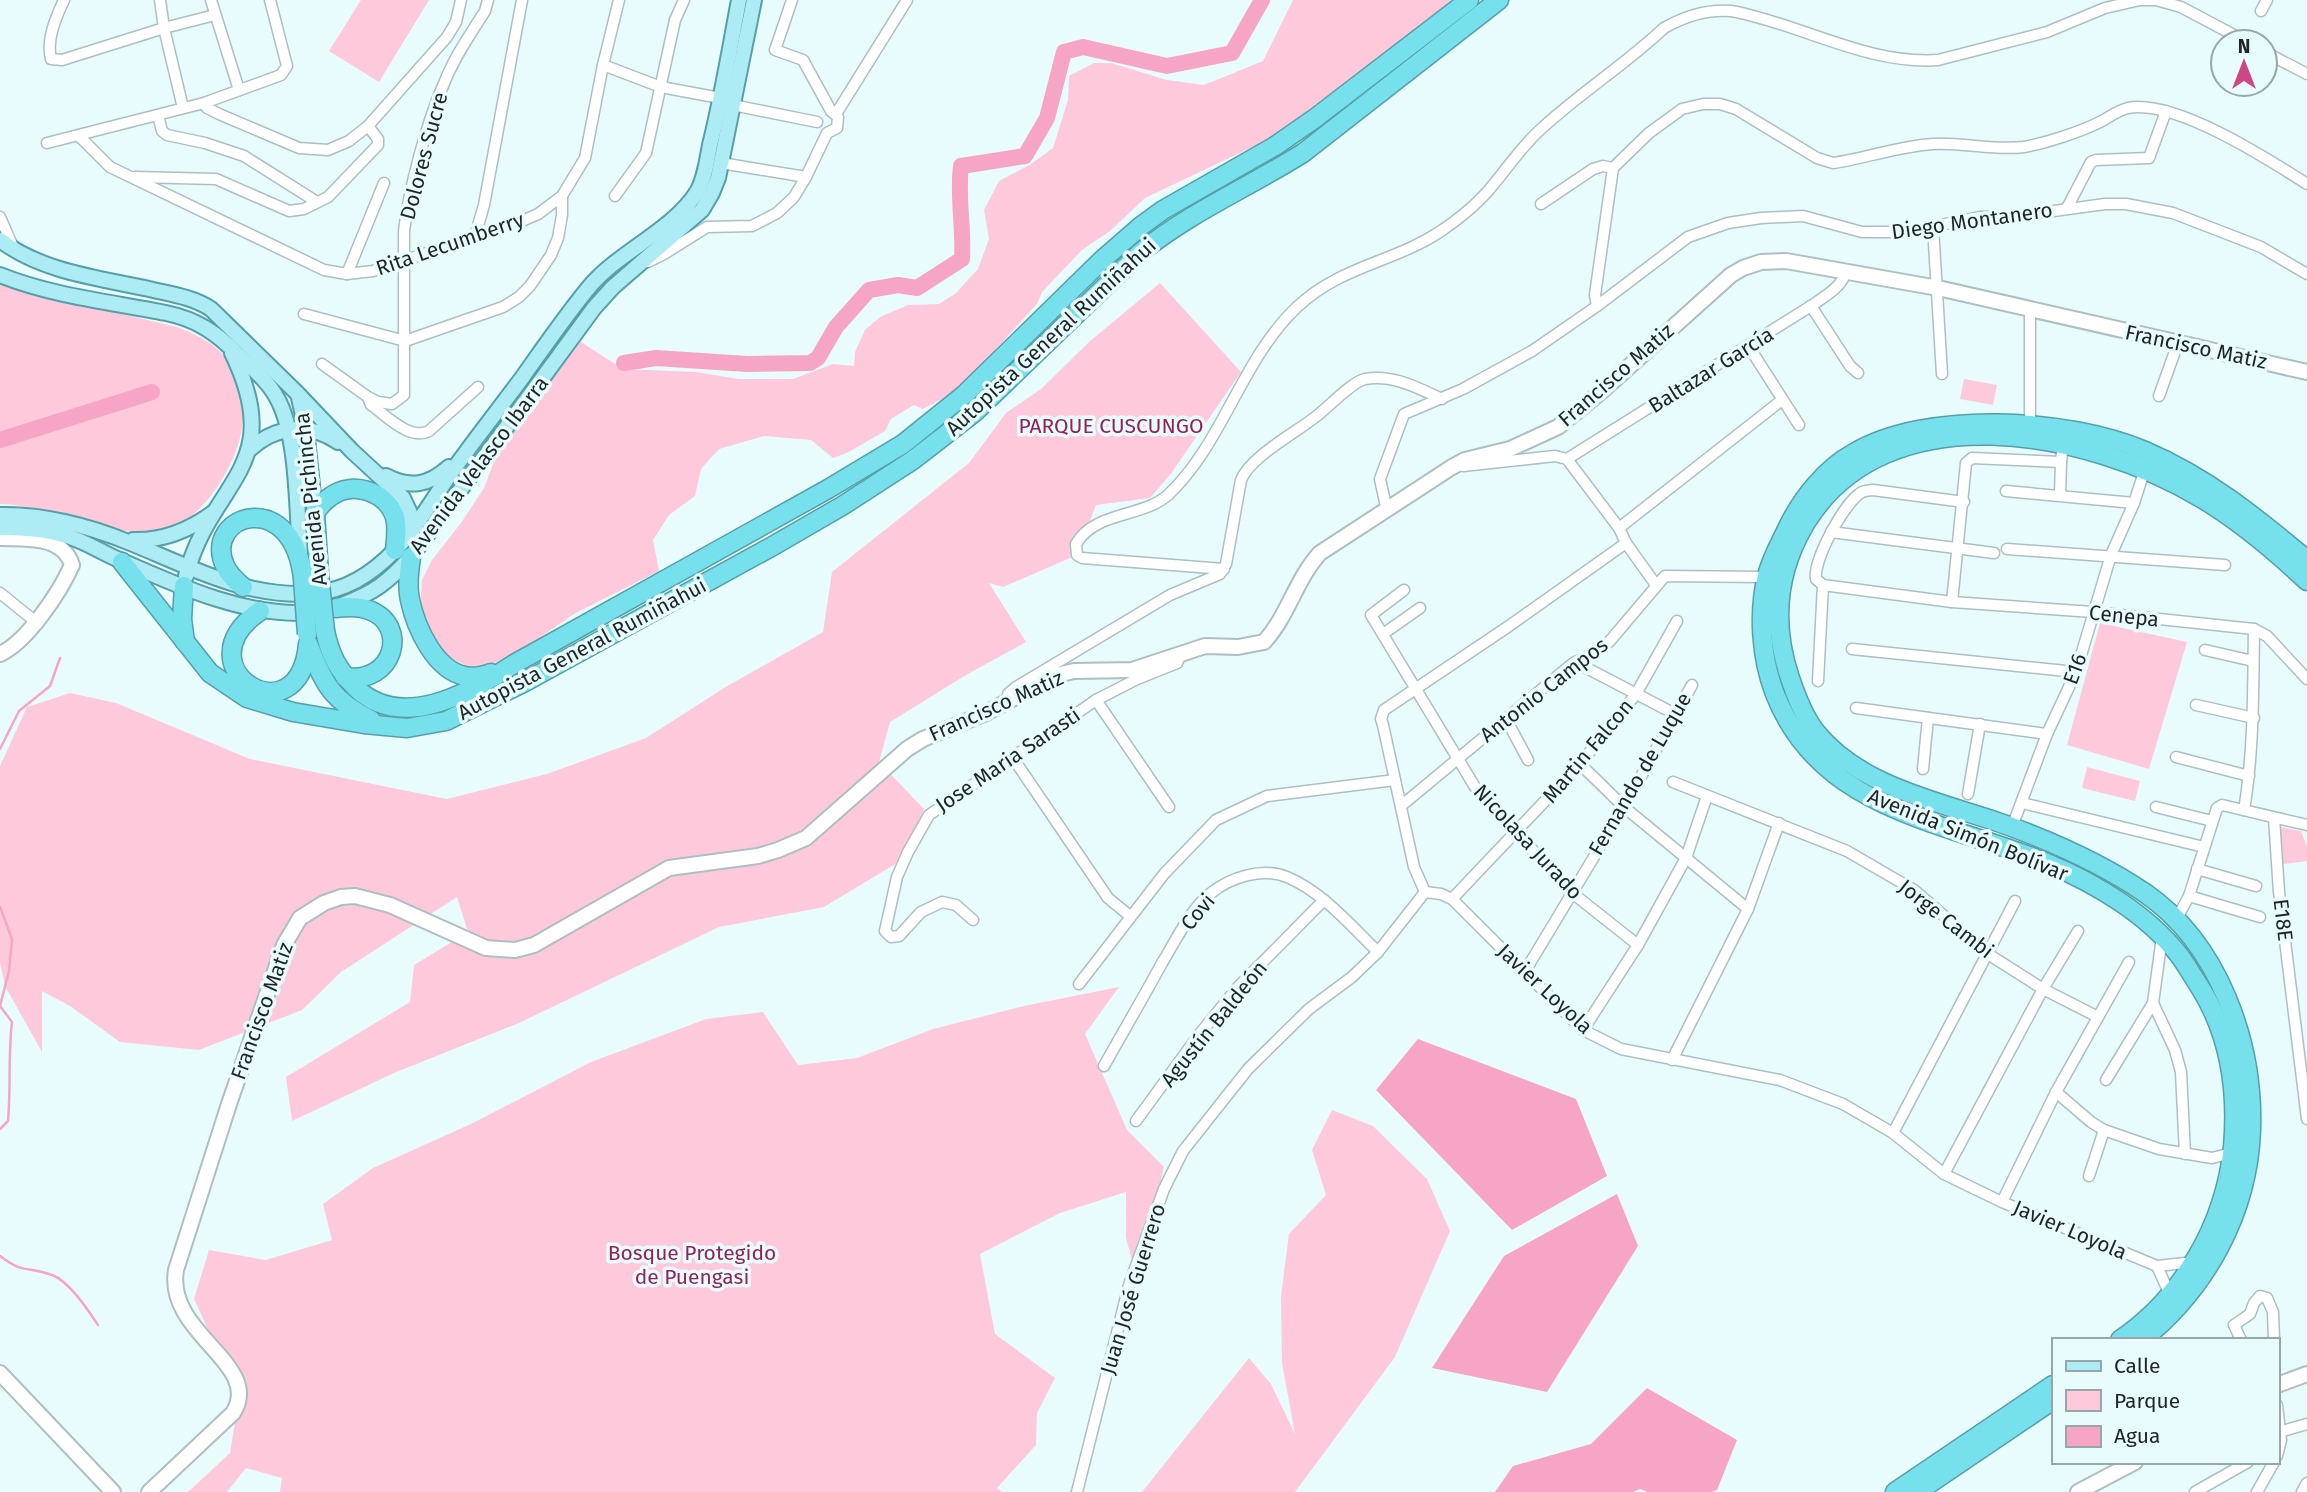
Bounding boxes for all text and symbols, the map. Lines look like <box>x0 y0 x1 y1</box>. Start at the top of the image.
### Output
north arrow <box>2209 28 2279 98</box>
text: N <box>2238 35 2250 58</box>
street label: Dolores Sucre <box>394 89 454 223</box>
street label: Diego Montanero <box>1890 197 2054 245</box>
street label: Rita Lecumberry <box>373 206 528 282</box>
street label: Autopista General Rumiñahui <box>940 233 1162 441</box>
street label: Francisco Matiz <box>1553 318 1679 432</box>
street label: Francisco Matiz <box>2123 319 2269 375</box>
street label: Baltazar García <box>1644 321 1778 419</box>
street label: Avenida Velasco Ibarra <box>404 371 554 559</box>
street label: Avenida Pichincha <box>289 411 333 587</box>
park label: PARQUE CUSCUNGO <box>1018 413 1204 439</box>
street label: Autopista General Rumiñahui <box>453 572 711 726</box>
street label: Cenepa <box>2088 599 2160 633</box>
street label: Antonio Campos <box>1475 632 1613 748</box>
street label: E16 <box>2057 650 2093 688</box>
street label: Francisco Matiz <box>925 665 1067 747</box>
street label: Fernando de Luque <box>1583 688 1697 860</box>
street label: Martin Falcon <box>1537 694 1639 808</box>
street label: Jose Maria Sarasti <box>931 702 1085 818</box>
street label: Nicolasa Jurado <box>1468 779 1588 905</box>
street label: Avenida Simón Bolívar <box>1864 783 2072 887</box>
street label: Jorge Cambi <box>1893 874 1999 964</box>
street label: Covi <box>1175 888 1221 936</box>
street label: E18E <box>2267 897 2299 943</box>
street label: Javier Loyola <box>1492 938 1598 1040</box>
street label: Francisco Matiz <box>225 939 299 1083</box>
street label: Agustín Baldeón <box>1155 956 1273 1092</box>
street label: Javier Loyola <box>2009 1194 2131 1266</box>
street label: Juan José Guerrero <box>1095 1201 1171 1377</box>
park label: Bosque Protegido de Puengasi <box>608 1240 776 1290</box>
legend <box>2052 1338 2279 1464</box>
text: Calle <box>2114 1353 2160 1379</box>
text: Parque <box>2114 1388 2180 1414</box>
text: Agua <box>2114 1423 2160 1449</box>

